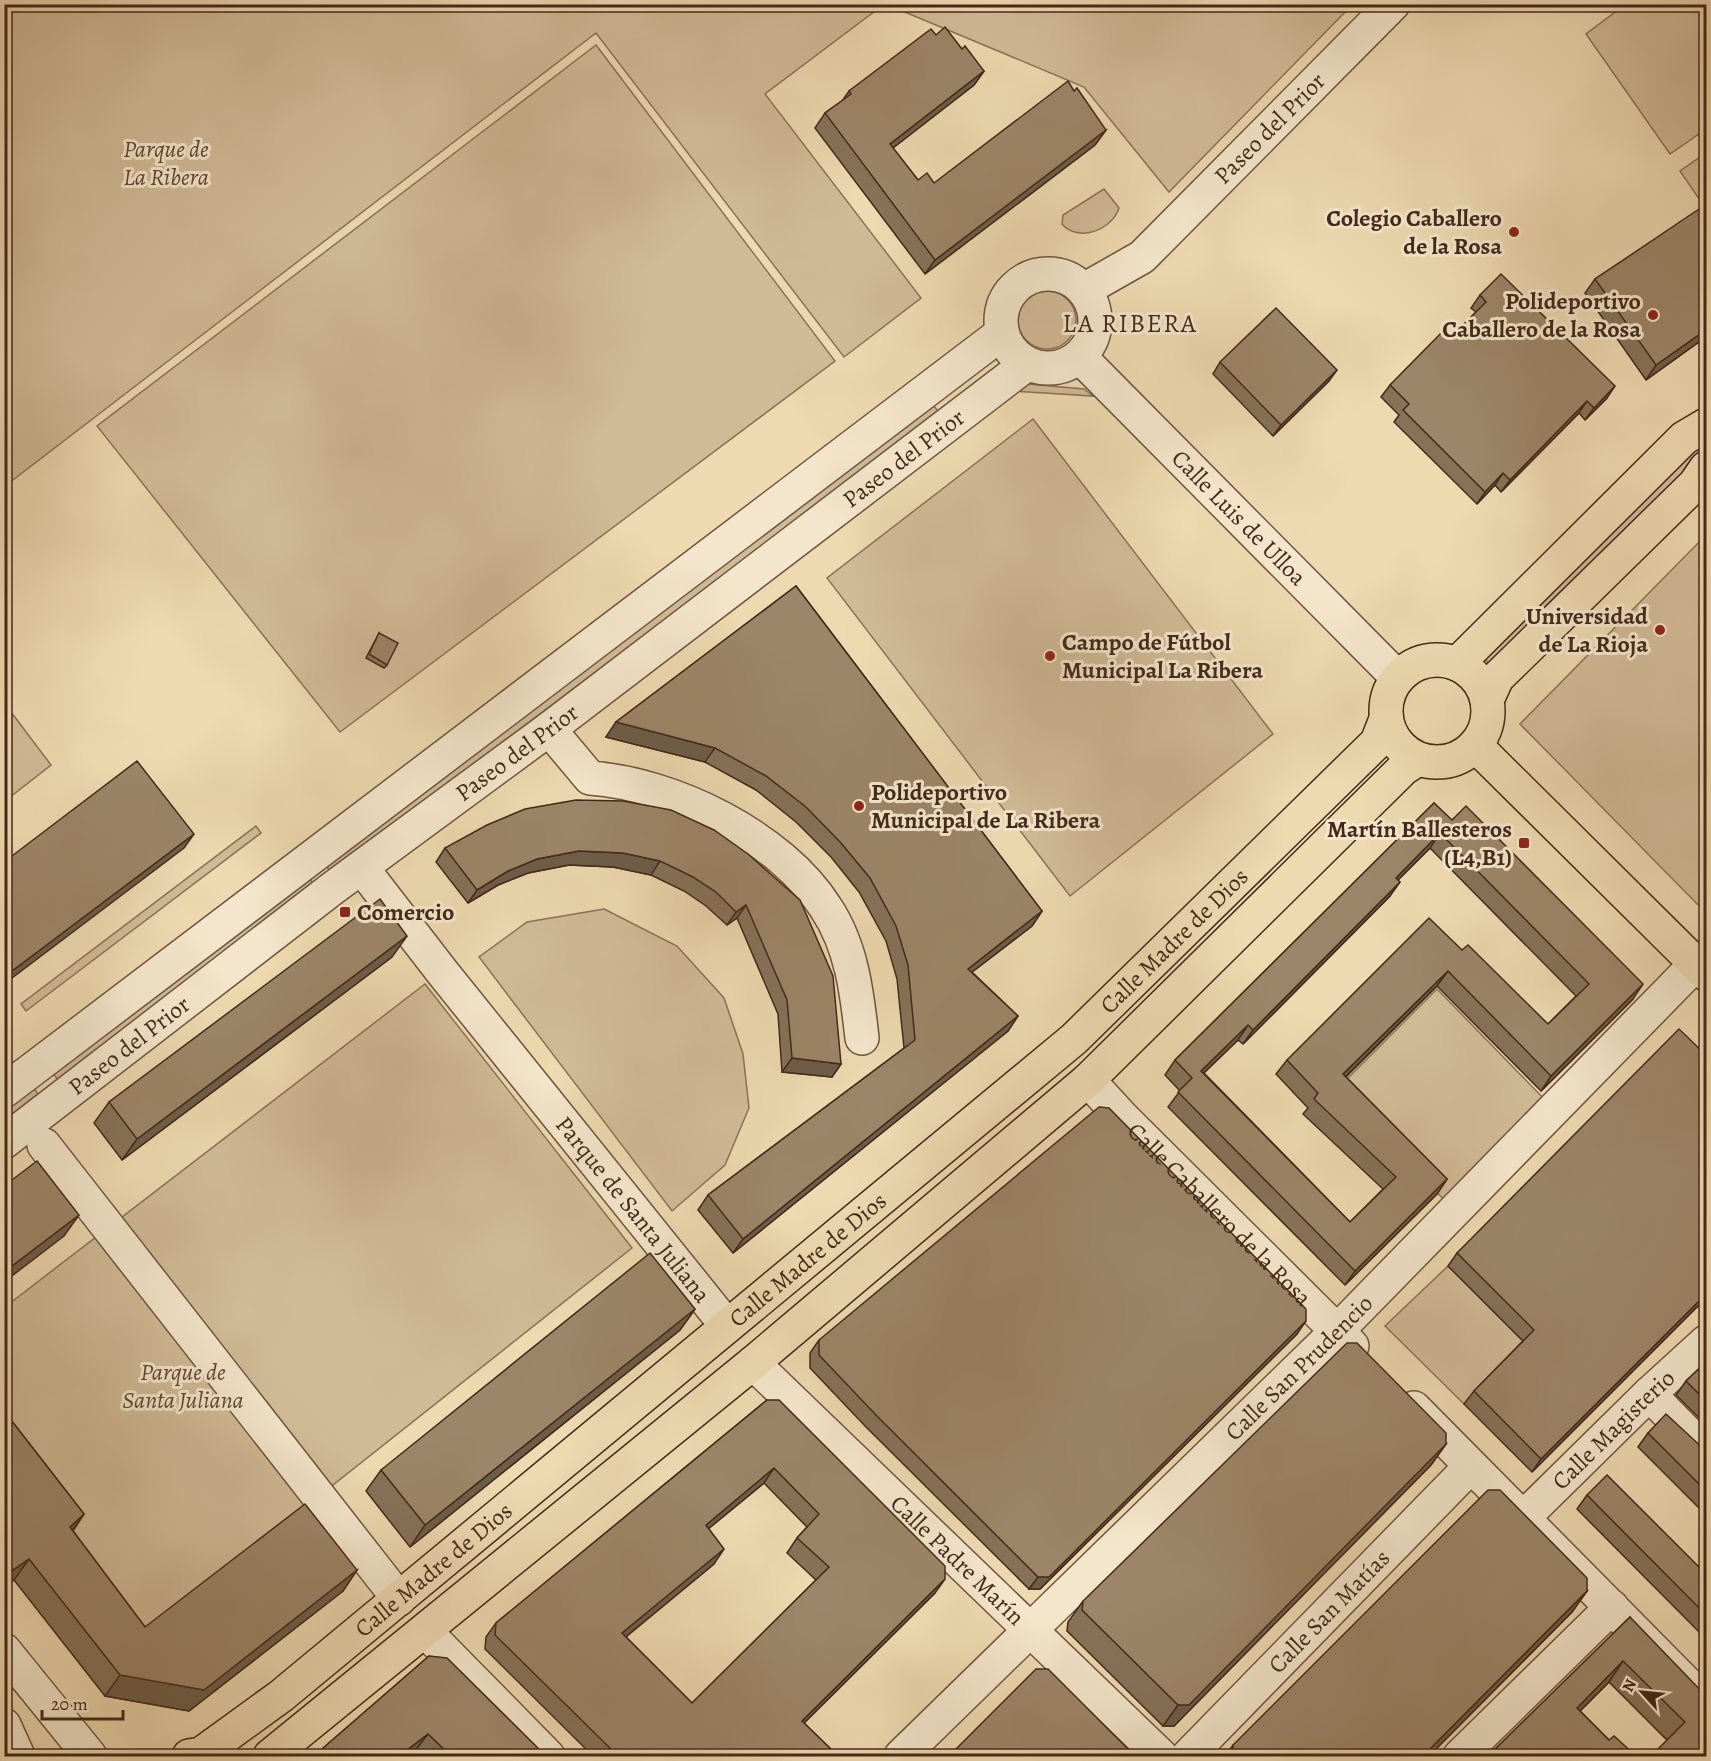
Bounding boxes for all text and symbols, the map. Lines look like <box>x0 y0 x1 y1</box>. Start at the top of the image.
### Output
street label: Paseo del Prior <box>1207 65 1332 191</box>
park label: Parque de La Ribera <box>123 133 209 193</box>
place label: Colegio Caballero de la Rosa <box>1326 202 1502 262</box>
marker: Colegio Caballero de la Rosa <box>1507 225 1521 239</box>
place label: Polideportivo Caballero de la Rosa <box>1442 285 1641 345</box>
district label: LA RIBERA <box>1063 306 1197 341</box>
marker: Polideportivo Caballero de la Rosa <box>1646 308 1660 322</box>
street label: Paseo del Prior <box>836 401 971 515</box>
street label: Calle Luis de Ulloa <box>1165 443 1314 593</box>
place label: Universidad de La Rioja <box>1526 600 1648 660</box>
marker: Universidad de La Rioja <box>1653 623 1667 637</box>
place label: Campo de Fútbol Municipal La Ribera <box>1062 626 1264 686</box>
marker: Campo de Fútbol Municipal La Ribera <box>1043 649 1057 663</box>
street label: Paseo del Prior <box>449 696 585 809</box>
place label: Polideportivo Municipal de La Ribera <box>871 776 1101 836</box>
marker: Polideportivo Municipal de La Ribera <box>852 799 866 813</box>
place label: Martín Ballesteros (L4,B1) <box>1327 813 1512 873</box>
marker: Martín Ballesteros (L4,B1) <box>1517 836 1531 850</box>
street label: Calle Madre de Dios <box>1093 861 1255 1021</box>
place label: Comercio <box>357 896 454 928</box>
marker: Comercio <box>338 905 352 919</box>
street label: Paseo del Prior <box>62 988 196 1103</box>
street label: Parque de Santa Juliana <box>548 1109 719 1310</box>
street label: Calle Caballero de la Rosa <box>1120 1115 1319 1314</box>
street label: Calle Madre de Dios <box>722 1185 893 1334</box>
street label: Calle San Prudencio <box>1218 1288 1380 1448</box>
park label: Parque de Santa Juliana <box>122 1356 244 1416</box>
street label: Calle Magisterio <box>1545 1362 1682 1497</box>
street label: Calle Padre Marín <box>883 1488 1032 1632</box>
street label: Calle Madre de Dios <box>348 1495 519 1644</box>
street label: Calle San Matías <box>1261 1542 1397 1680</box>
north arrow <box>1612 1662 1672 1722</box>
text: N <box>1617 1675 1642 1696</box>
scale bar <box>42 1683 123 1721</box>
text: 20 m <box>51 1692 88 1716</box>

